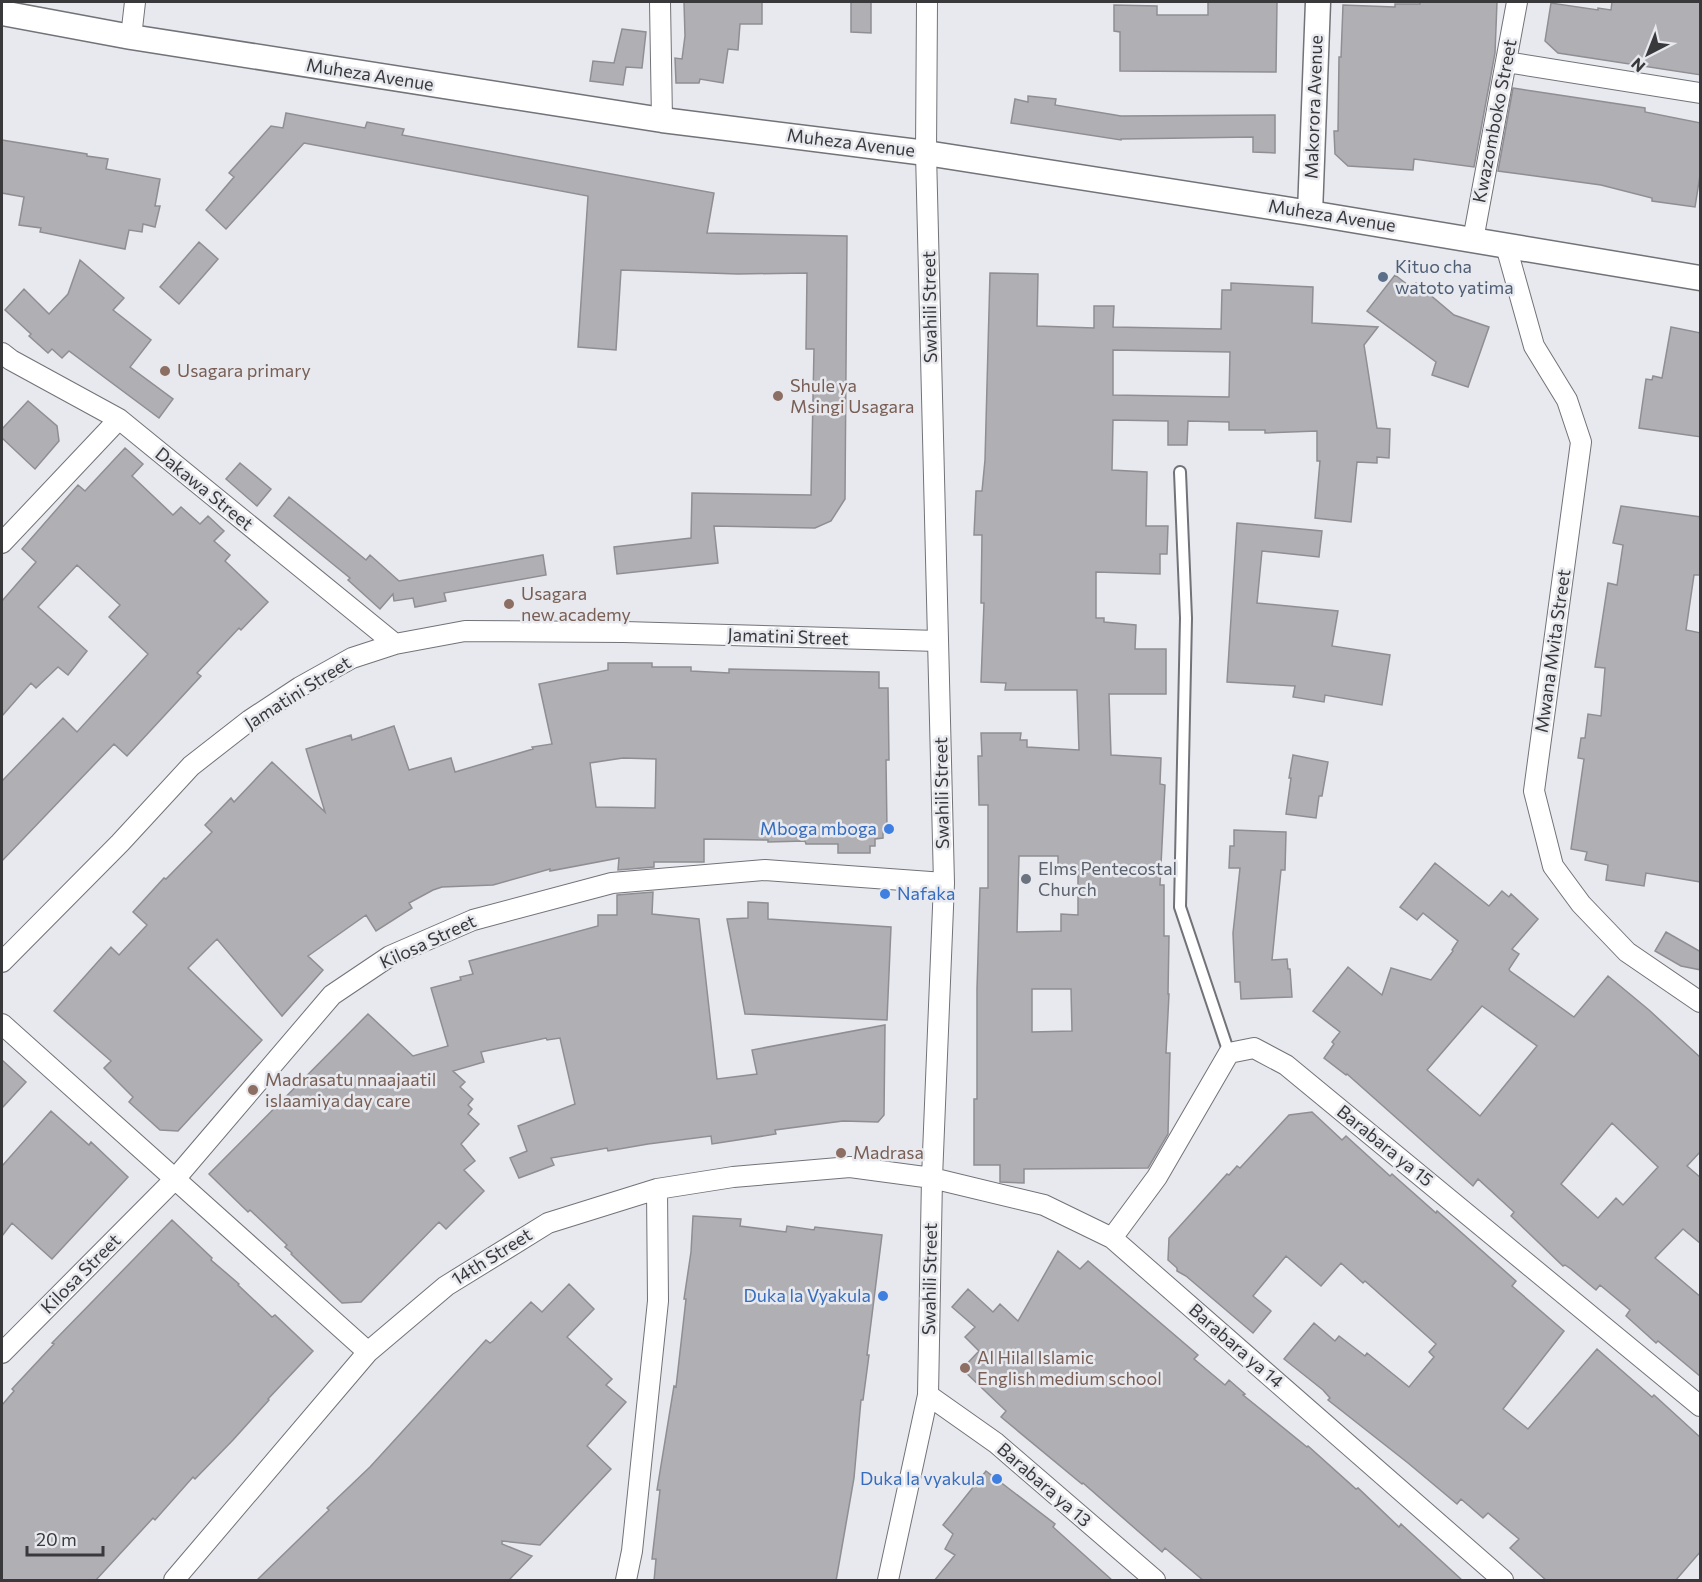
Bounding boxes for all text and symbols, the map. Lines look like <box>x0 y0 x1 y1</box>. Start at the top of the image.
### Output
north arrow <box>1618 24 1678 84</box>
street label: Makorora Avenue <box>1299 35 1327 179</box>
street label: Kwazomboko Street <box>1467 37 1521 205</box>
street label: Muheza Avenue <box>305 53 436 95</box>
text: N <box>1627 54 1648 77</box>
street label: Muheza Avenue <box>786 123 916 161</box>
street label: Muheza Avenue <box>1267 194 1398 236</box>
street label: Swahili Street <box>917 251 941 363</box>
place label: Kituo cha watoto yatima <box>1395 255 1514 298</box>
marker: Kituo cha watoto yatima <box>1376 270 1390 284</box>
place label: Usagara primary <box>177 359 311 381</box>
marker: Usagara primary <box>158 364 172 378</box>
place label: Shule ya Msingi Usagara <box>790 374 914 417</box>
marker: Shule ya Msingi Usagara <box>771 389 785 403</box>
street label: Dakawa Street <box>151 442 258 534</box>
street label: Mwana Mvita Street <box>1530 568 1574 734</box>
place label: Usagara new academy <box>521 582 631 625</box>
marker: Usagara new academy <box>502 597 516 611</box>
street label: Jamatini Street <box>727 623 849 649</box>
street label: Jamatini Street <box>240 651 355 734</box>
street label: Swahili Street <box>929 737 953 849</box>
place label: Mboga mboga <box>760 817 877 839</box>
marker: Mboga mboga <box>882 822 896 836</box>
place label: Elms Pentecostal Church <box>1038 857 1177 900</box>
marker: Elms Pentecostal Church <box>1019 872 1033 886</box>
place label: Nafaka <box>897 882 956 904</box>
marker: Nafaka <box>878 887 892 901</box>
street label: Kilosa Street <box>376 909 479 973</box>
place label: Madrasatu nnaajaatil islaamiya day care <box>265 1068 436 1111</box>
marker: Madrasatu nnaajaatil islaamiya day care <box>246 1083 260 1097</box>
street label: Barabara ya 15 <box>1333 1100 1438 1191</box>
place label: Madrasa <box>853 1141 924 1163</box>
marker: Madrasa <box>834 1146 848 1160</box>
street label: 14th Street <box>447 1223 536 1289</box>
street label: Swahili Street <box>917 1223 941 1335</box>
street label: Kilosa Street <box>36 1229 125 1318</box>
place label: Duka la Vyakula <box>744 1284 871 1306</box>
marker: Duka la Vyakula <box>876 1289 890 1303</box>
street label: Barabara ya 14 <box>1185 1298 1289 1392</box>
place label: Al Hilal Islamic English medium school <box>977 1346 1162 1389</box>
marker: Al Hilal Islamic English medium school <box>958 1361 972 1375</box>
street label: Barabara ya 13 <box>993 1437 1096 1531</box>
place label: Duka la vyakula <box>860 1467 985 1489</box>
marker: Duka la vyakula <box>990 1472 1004 1486</box>
scale bar <box>27 1519 104 1557</box>
text: 20 m <box>36 1528 77 1550</box>

